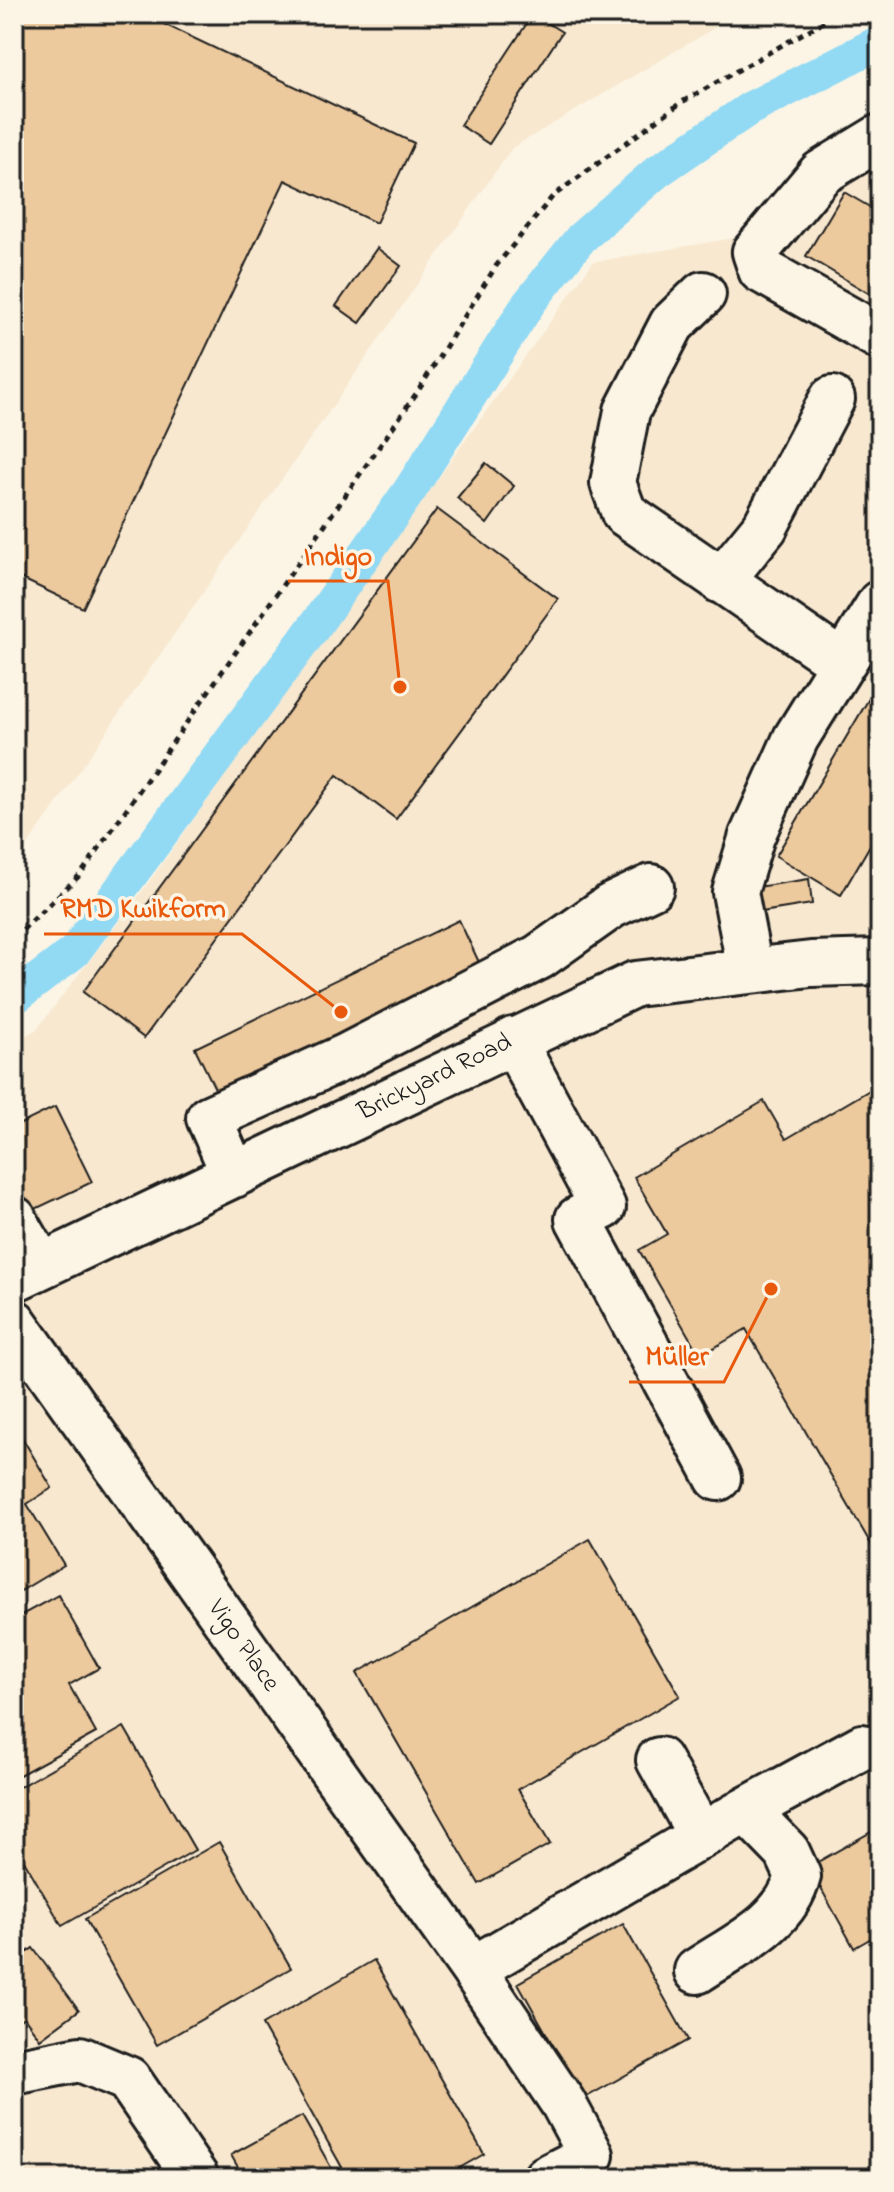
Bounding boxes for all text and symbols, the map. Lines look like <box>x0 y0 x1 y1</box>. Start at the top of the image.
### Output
callout: Indigo <box>288 529 388 581</box>
text: Indigo <box>304 538 372 580</box>
callout: RMD Kwikform <box>44 882 242 934</box>
text: RMD Kwikform <box>60 890 226 931</box>
street label: Brickyard Road <box>351 1024 519 1132</box>
callout: Müller <box>629 1330 724 1382</box>
text: Müller <box>645 1338 710 1379</box>
street label: Vigo Place <box>197 1591 289 1700</box>

